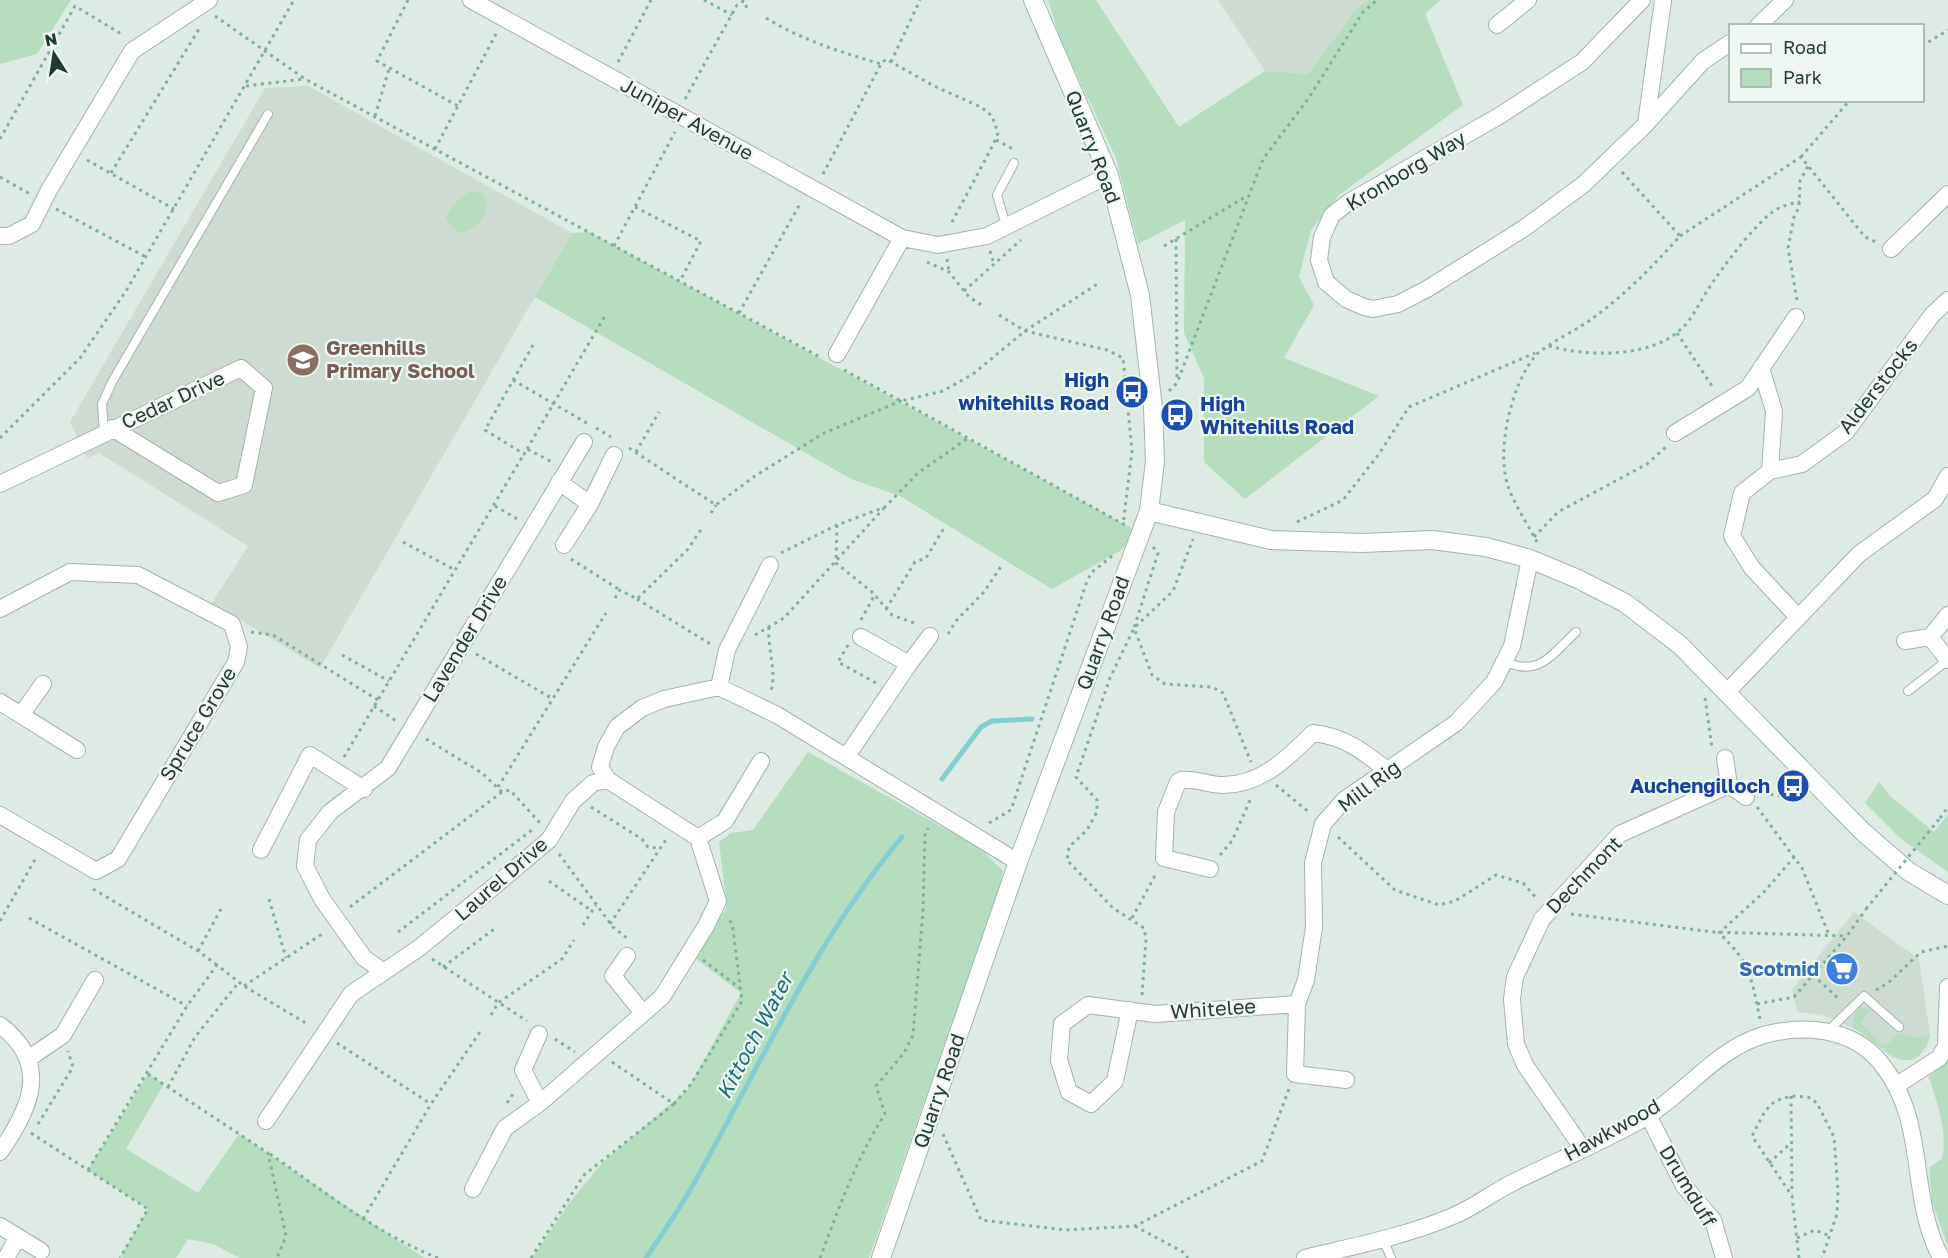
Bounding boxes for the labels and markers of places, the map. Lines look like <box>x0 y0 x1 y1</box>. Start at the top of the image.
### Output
place label: Greenhills Primary School <box>326 335 475 382</box>
school or university icon: Greenhills Primary School <box>285 342 321 378</box>
place label: High whitehills Road <box>958 367 1109 414</box>
bus stop icon: High whitehills Road <box>1114 374 1150 410</box>
place label: High Whitehills Road <box>1200 391 1354 438</box>
bus stop icon: High Whitehills Road <box>1159 397 1195 433</box>
bus stop icon: Auchengilloch <box>1775 768 1811 804</box>
place label: Auchengilloch <box>1630 773 1770 797</box>
supermarket icon: Scotmid <box>1824 951 1860 987</box>
place label: Scotmid <box>1739 956 1819 980</box>

